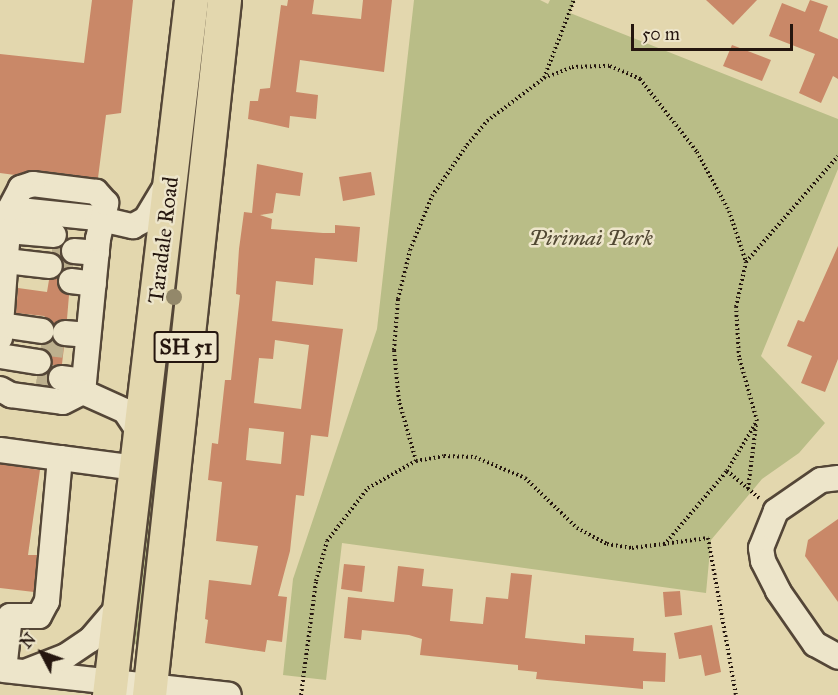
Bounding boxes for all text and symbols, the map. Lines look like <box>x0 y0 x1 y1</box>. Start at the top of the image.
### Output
scale bar <box>634 12 796 50</box>
text: 50 m <box>642 23 680 45</box>
street label: Taradale Road <box>142 175 184 305</box>
park label: Pirimai Park <box>529 225 653 251</box>
road number: SH 51 <box>153 329 219 365</box>
north arrow <box>12 623 72 683</box>
text: N <box>16 630 40 652</box>

